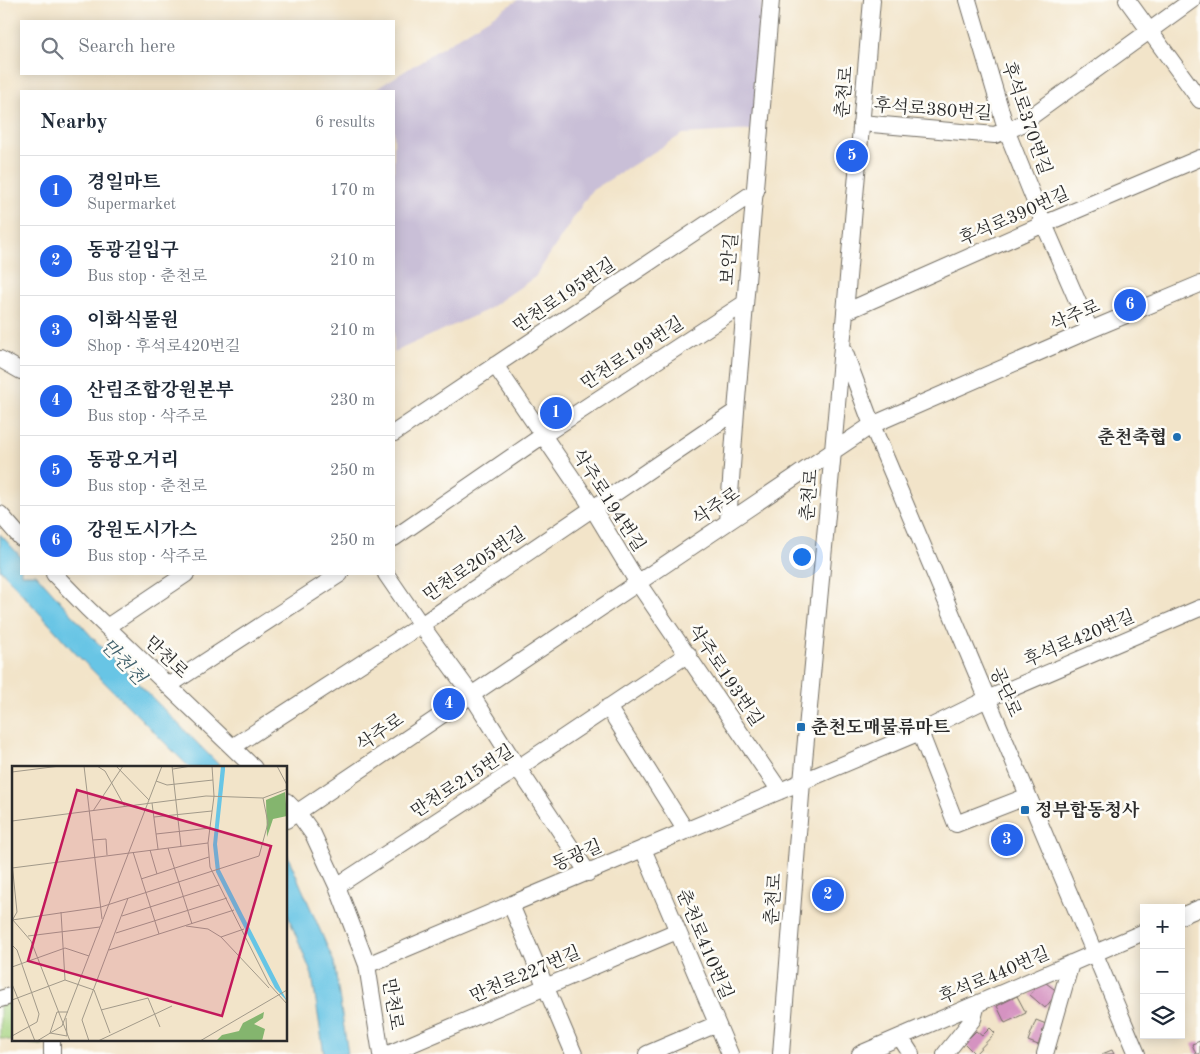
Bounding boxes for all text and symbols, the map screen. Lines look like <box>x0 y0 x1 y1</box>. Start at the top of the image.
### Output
search box <box>20 20 395 75</box>
icon: search <box>38 34 66 62</box>
text: Search here <box>78 38 175 57</box>
street label: 후석로370번길 <box>998 59 1056 177</box>
street label: 춘천로 <box>832 65 856 119</box>
street label: 후석로380번길 <box>873 95 993 123</box>
text: Nearby <box>40 112 108 133</box>
text: 6 results <box>315 115 375 131</box>
pin: 5 <box>836 137 868 175</box>
text: 경일마트 <box>87 174 160 193</box>
text: 1 <box>51 183 61 199</box>
text: 170 m <box>330 183 375 199</box>
street label: 후석로390번길 <box>956 183 1072 249</box>
text: Supermarket <box>87 197 176 213</box>
street label: 보안길 <box>718 232 741 286</box>
text: 동광길입구 <box>87 242 179 261</box>
text: 2 <box>51 253 61 269</box>
text: 210 m <box>330 253 375 269</box>
street label: 만천로195번길 <box>510 254 619 336</box>
text: Bus stop · 춘천로 <box>87 269 207 285</box>
pin: 6 <box>1114 286 1146 324</box>
street label: 삭주로 <box>1047 297 1103 334</box>
text: 이화식물원 <box>87 312 179 331</box>
street label: 만천로199번길 <box>578 313 687 394</box>
text: 3 <box>51 323 61 339</box>
text: 210 m <box>330 323 375 339</box>
text: Shop · 후석로420번길 <box>87 339 240 355</box>
text: 산림조합강원본부 <box>87 382 234 401</box>
text: 4 <box>51 393 61 409</box>
text: 230 m <box>330 393 375 409</box>
pin: 1 <box>540 394 572 432</box>
text: Bus stop · 삭주로 <box>87 409 207 425</box>
place label: 춘천축협 <box>1097 427 1167 447</box>
marker: 춘천축협 <box>1171 431 1183 443</box>
street label: 삭주로194번길 <box>568 446 649 555</box>
text: 동광오거리 <box>87 452 179 471</box>
text: 5 <box>51 463 61 479</box>
text: 250 m <box>330 463 375 479</box>
street label: 춘천로 <box>797 468 821 522</box>
text: Bus stop · 춘천로 <box>87 479 207 495</box>
street label: 삭주로 <box>689 484 743 529</box>
text: 강원도시가스 <box>87 522 197 541</box>
street label: 만천로205번길 <box>420 523 529 605</box>
text: 6 <box>51 533 61 549</box>
text: 250 m <box>330 533 375 549</box>
your location <box>789 544 815 570</box>
text: Bus stop · 삭주로 <box>87 549 207 565</box>
street label: 후석로420번길 <box>1021 606 1137 670</box>
street label: 삭주로193번길 <box>685 621 767 730</box>
street label: 만천로 <box>141 632 192 682</box>
water label: 만천천 <box>96 634 151 690</box>
street label: 공단로 <box>987 664 1024 720</box>
pin: 4 <box>433 685 465 723</box>
street label: 삭주로 <box>353 710 407 755</box>
place label: 춘천도매물류마트 <box>811 717 951 737</box>
marker: 춘천도매물류마트 <box>795 721 807 733</box>
street label: 만천로215번길 <box>408 741 517 822</box>
inset map <box>12 766 288 1042</box>
place label: 정부합동청사 <box>1035 800 1140 820</box>
marker: 정부합동청사 <box>1019 804 1031 816</box>
pin: 3 <box>991 821 1023 859</box>
street label: 동광길 <box>549 837 605 874</box>
street label: 춘천로 <box>761 872 785 926</box>
pin: 2 <box>812 876 844 914</box>
street label: 춘천로410번길 <box>673 886 737 1002</box>
map controls <box>1140 904 1185 1039</box>
button: + <box>1140 904 1185 949</box>
street label: 만천로227번길 <box>467 943 583 1006</box>
street label: 후석로440번길 <box>936 943 1052 1007</box>
button: − <box>1140 949 1185 994</box>
street label: 만천로 <box>379 977 406 1031</box>
button: layers <box>1140 994 1185 1039</box>

